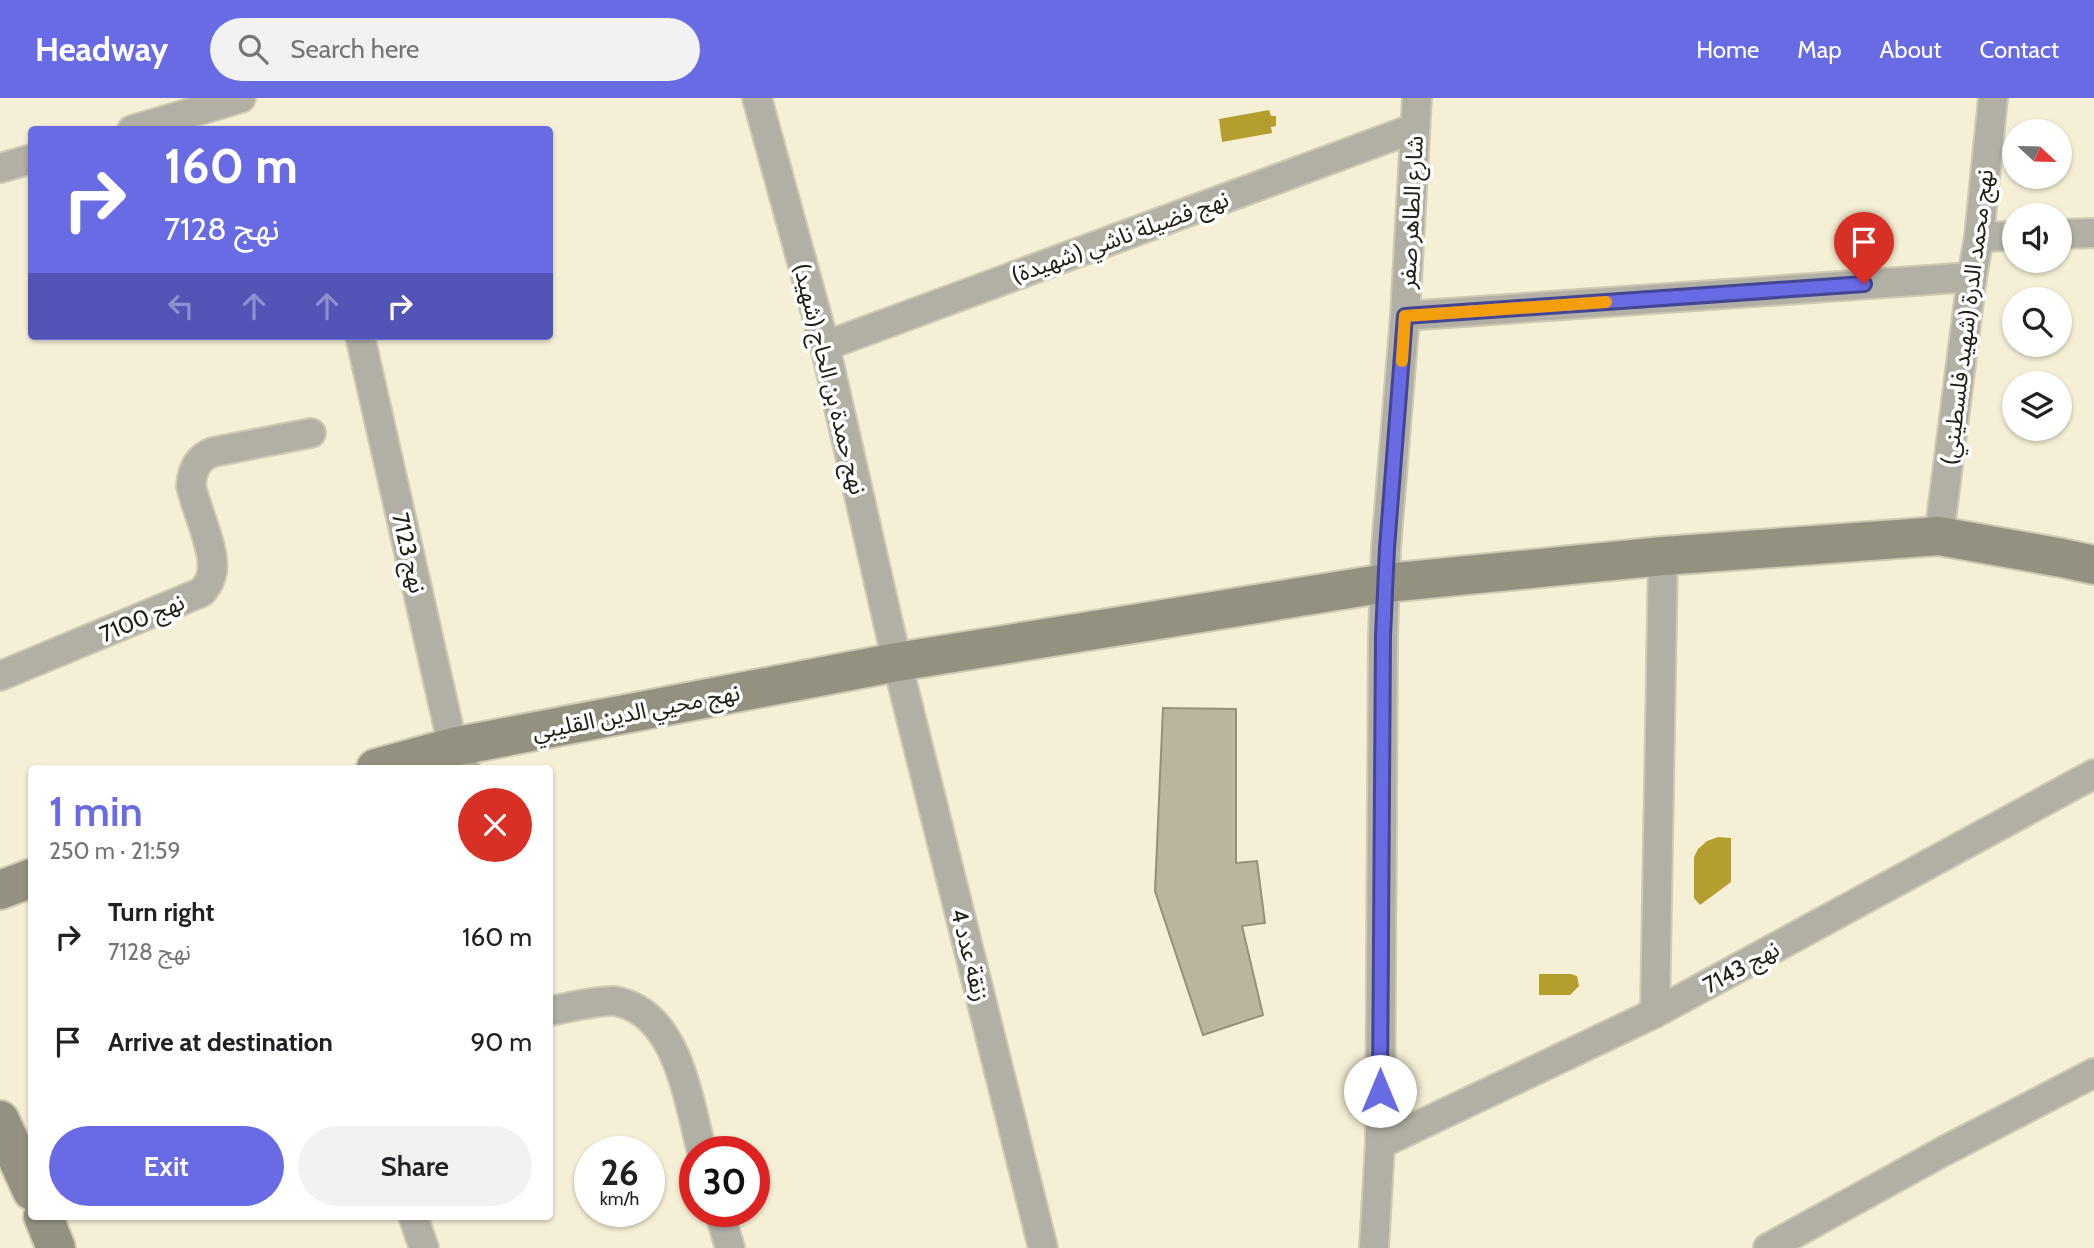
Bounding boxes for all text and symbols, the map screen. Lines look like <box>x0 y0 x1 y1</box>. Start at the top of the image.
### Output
search box <box>210 18 700 81</box>
text: Headway <box>35 29 168 69</box>
icon: search <box>234 30 272 68</box>
text: Search here <box>290 33 419 65</box>
text: Home <box>1696 35 1759 64</box>
text: Map <box>1797 35 1842 64</box>
text: About <box>1880 35 1942 64</box>
text: Contact <box>1980 35 2059 64</box>
north arrow <box>2002 119 2072 189</box>
map controls <box>2002 119 2072 441</box>
street label: شارع الطاهر صفر <box>1393 135 1432 290</box>
text: 160 m <box>164 136 298 195</box>
icon: right <box>49 154 140 245</box>
street label: نهج محمد الدرة (شهيد فلسطيني) <box>1935 168 2002 467</box>
street label: نهج فضيلة ناشي (شهيدة) <box>1008 185 1234 292</box>
button: sound <box>2002 203 2072 273</box>
text: نهج 7128 <box>164 209 280 248</box>
pin <box>1834 212 1894 284</box>
icon: arrive <box>1845 223 1883 261</box>
street label: نهج حمدة بن الحاج (شهيد) <box>785 261 872 498</box>
icon: left <box>162 287 200 325</box>
icon: ahead <box>235 287 273 325</box>
icon: ahead <box>308 287 346 325</box>
icon: right <box>381 287 419 325</box>
button: search <box>2002 287 2072 357</box>
button: layers <box>2002 371 2072 441</box>
street label: نهج 7123 <box>383 510 432 597</box>
street label: نهج 7100 <box>96 588 190 651</box>
street label: نهج محيي الدين القليبي <box>530 678 743 749</box>
text: 1 min <box>49 785 143 837</box>
button: close <box>458 788 532 862</box>
text: 250 m · 21:59 <box>49 837 181 865</box>
text: Turn right <box>108 896 214 928</box>
street label: زنقة عدد 4 <box>945 906 995 1004</box>
icon: right <box>49 918 87 956</box>
text: 160 m <box>462 921 532 953</box>
street label: نهج 7143 <box>1698 935 1785 1002</box>
text: نهج 7128 <box>108 938 191 966</box>
icon: arrive <box>49 1023 87 1061</box>
text: Arrive at destination <box>108 1026 333 1058</box>
text: 90 m <box>470 1026 532 1058</box>
position arrow <box>1343 1054 1417 1128</box>
button: Exit <box>49 1126 284 1206</box>
button: Share <box>298 1126 532 1206</box>
speed limit sign: 30 <box>679 1136 770 1227</box>
text: 26 <box>600 1151 639 1194</box>
text: km/h <box>600 1188 639 1210</box>

